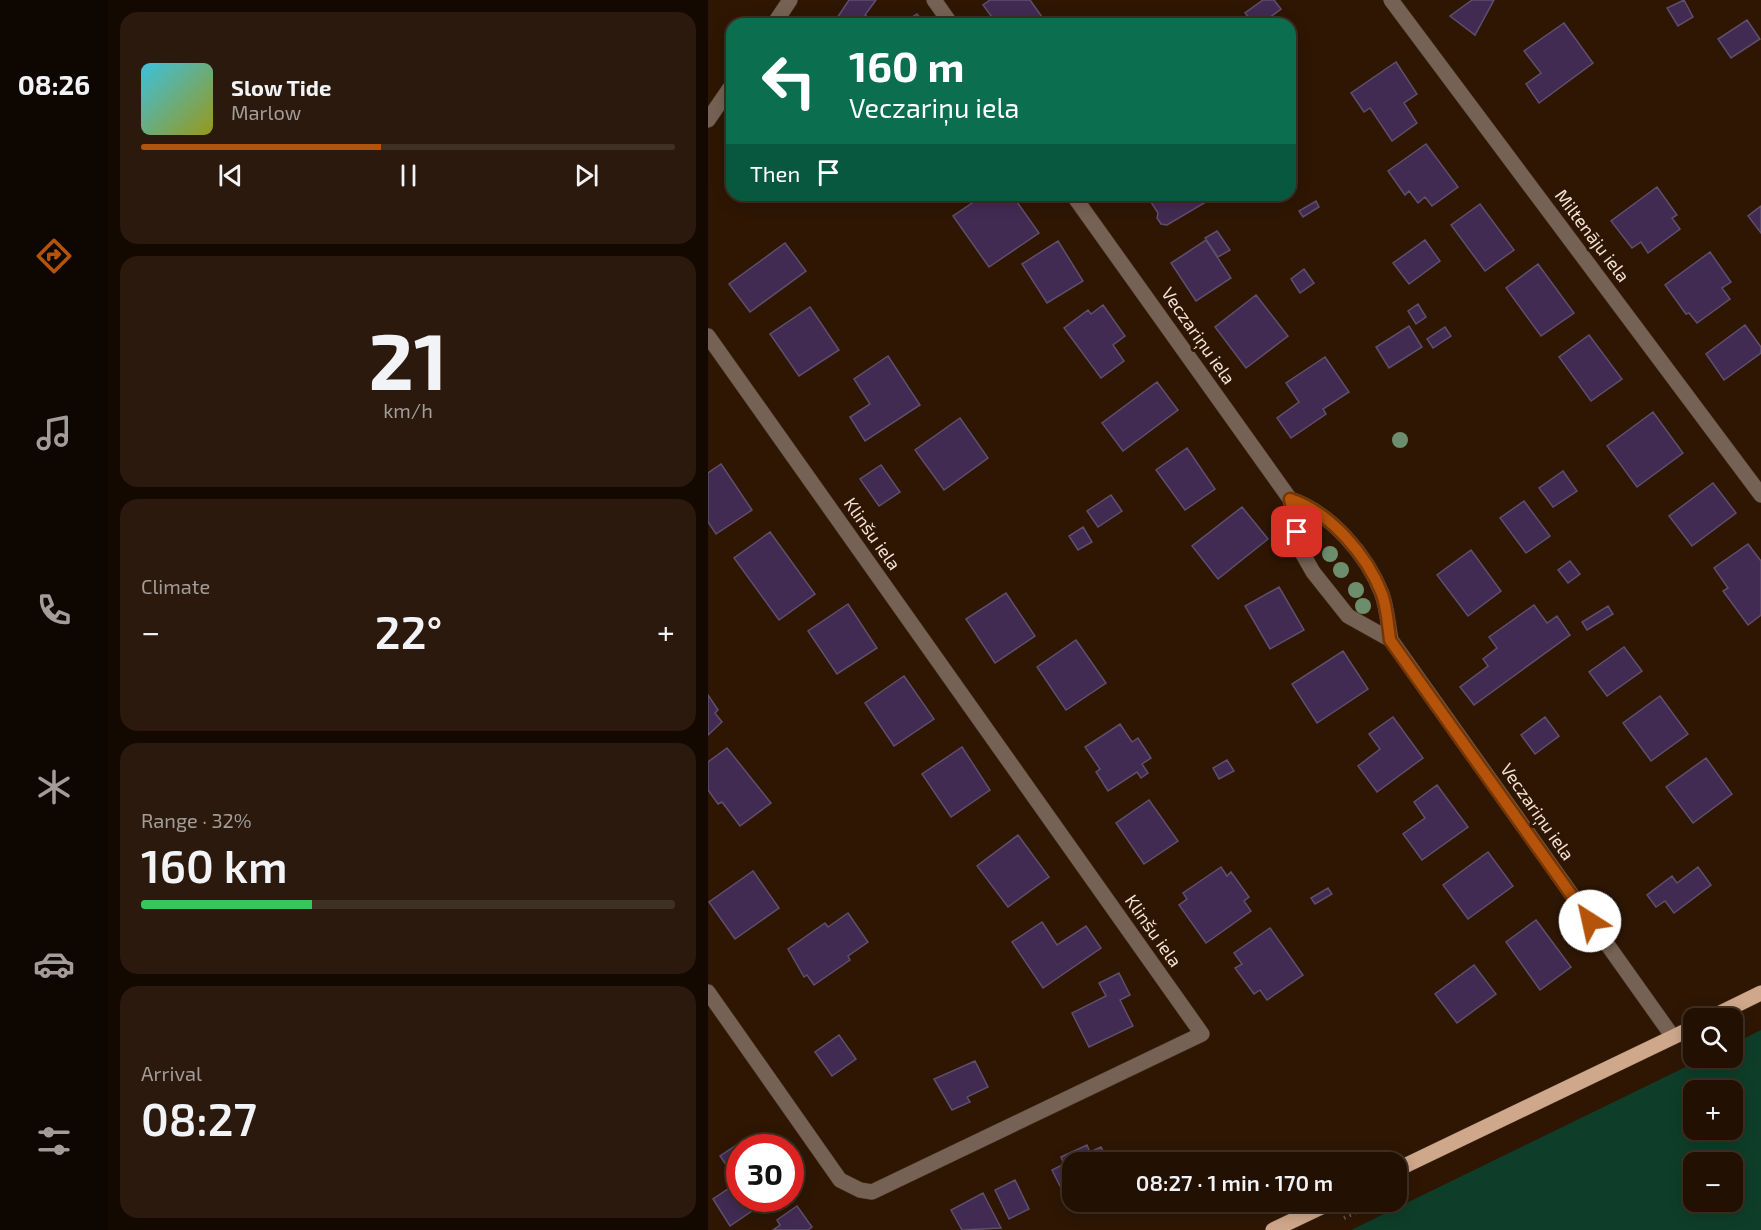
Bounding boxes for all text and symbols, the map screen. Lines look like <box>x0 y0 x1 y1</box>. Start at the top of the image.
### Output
text: 160 m <box>849 40 965 90</box>
icon: left <box>750 42 828 120</box>
text: 08:26 <box>18 68 90 100</box>
text: Slow Tide <box>231 74 331 100</box>
text: Veczariņu iela <box>849 91 1019 123</box>
text: Marlow <box>231 100 301 124</box>
icon: arrive <box>812 156 845 189</box>
icon: previous <box>214 159 247 192</box>
icon: pause <box>392 159 425 192</box>
icon: next <box>570 159 603 192</box>
text: Then <box>750 160 800 186</box>
street label: Miltenāju iela <box>1551 185 1635 286</box>
icon: directions <box>33 235 75 277</box>
street label: Veczariņu iela <box>1156 283 1240 389</box>
text: 21 <box>368 312 448 406</box>
text: km/h <box>383 398 433 422</box>
icon: music <box>33 412 75 454</box>
street label: Klinšu iela <box>840 493 906 574</box>
pin <box>1271 506 1322 557</box>
icon: arrive <box>1280 515 1313 548</box>
text: Climate <box>141 574 210 598</box>
icon: phone <box>33 589 75 631</box>
text: 22° <box>375 604 442 658</box>
text: − <box>141 611 160 651</box>
text: + <box>657 611 675 651</box>
street label: Veczariņu iela <box>1495 759 1579 865</box>
icon: climate <box>33 766 75 808</box>
text: Range · 32% <box>141 808 252 832</box>
text: 160 km <box>141 838 287 892</box>
position arrow <box>1558 889 1622 953</box>
street label: Klinšu iela <box>1121 890 1187 971</box>
icon: car <box>33 943 75 985</box>
map controls <box>1683 1008 1743 1212</box>
button: search <box>1683 1008 1743 1068</box>
text: Arrival <box>141 1061 202 1085</box>
button: + <box>1683 1080 1743 1140</box>
text: 08:27 <box>141 1091 257 1145</box>
icon: filters <box>33 1120 75 1162</box>
speed limit sign: 30 <box>726 1134 804 1212</box>
button: − <box>1683 1152 1743 1212</box>
text: 08:27 · 1 min · 170 m <box>1136 1169 1333 1195</box>

